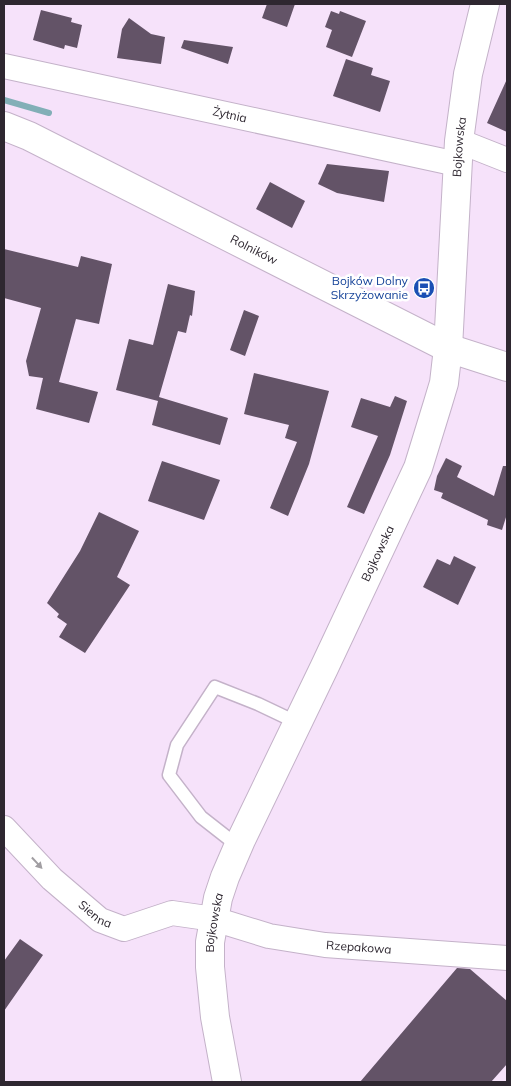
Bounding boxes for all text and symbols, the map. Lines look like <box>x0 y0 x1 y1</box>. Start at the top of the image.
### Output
street label: Żytnia <box>211 103 248 125</box>
street label: Bojkowska <box>449 116 469 177</box>
street label: Rolników <box>228 231 281 268</box>
place label: Bojków Dolny Skrzyżowanie <box>331 273 409 302</box>
bus stop icon: Bojków Dolny Skrzyżowanie <box>412 276 436 300</box>
street label: Bojkowska <box>358 523 397 584</box>
one-way arrow <box>31 857 43 869</box>
street label: Bojkowska <box>202 891 226 952</box>
street label: Sienna <box>75 897 114 931</box>
street label: Rzepakowa <box>326 937 392 957</box>

